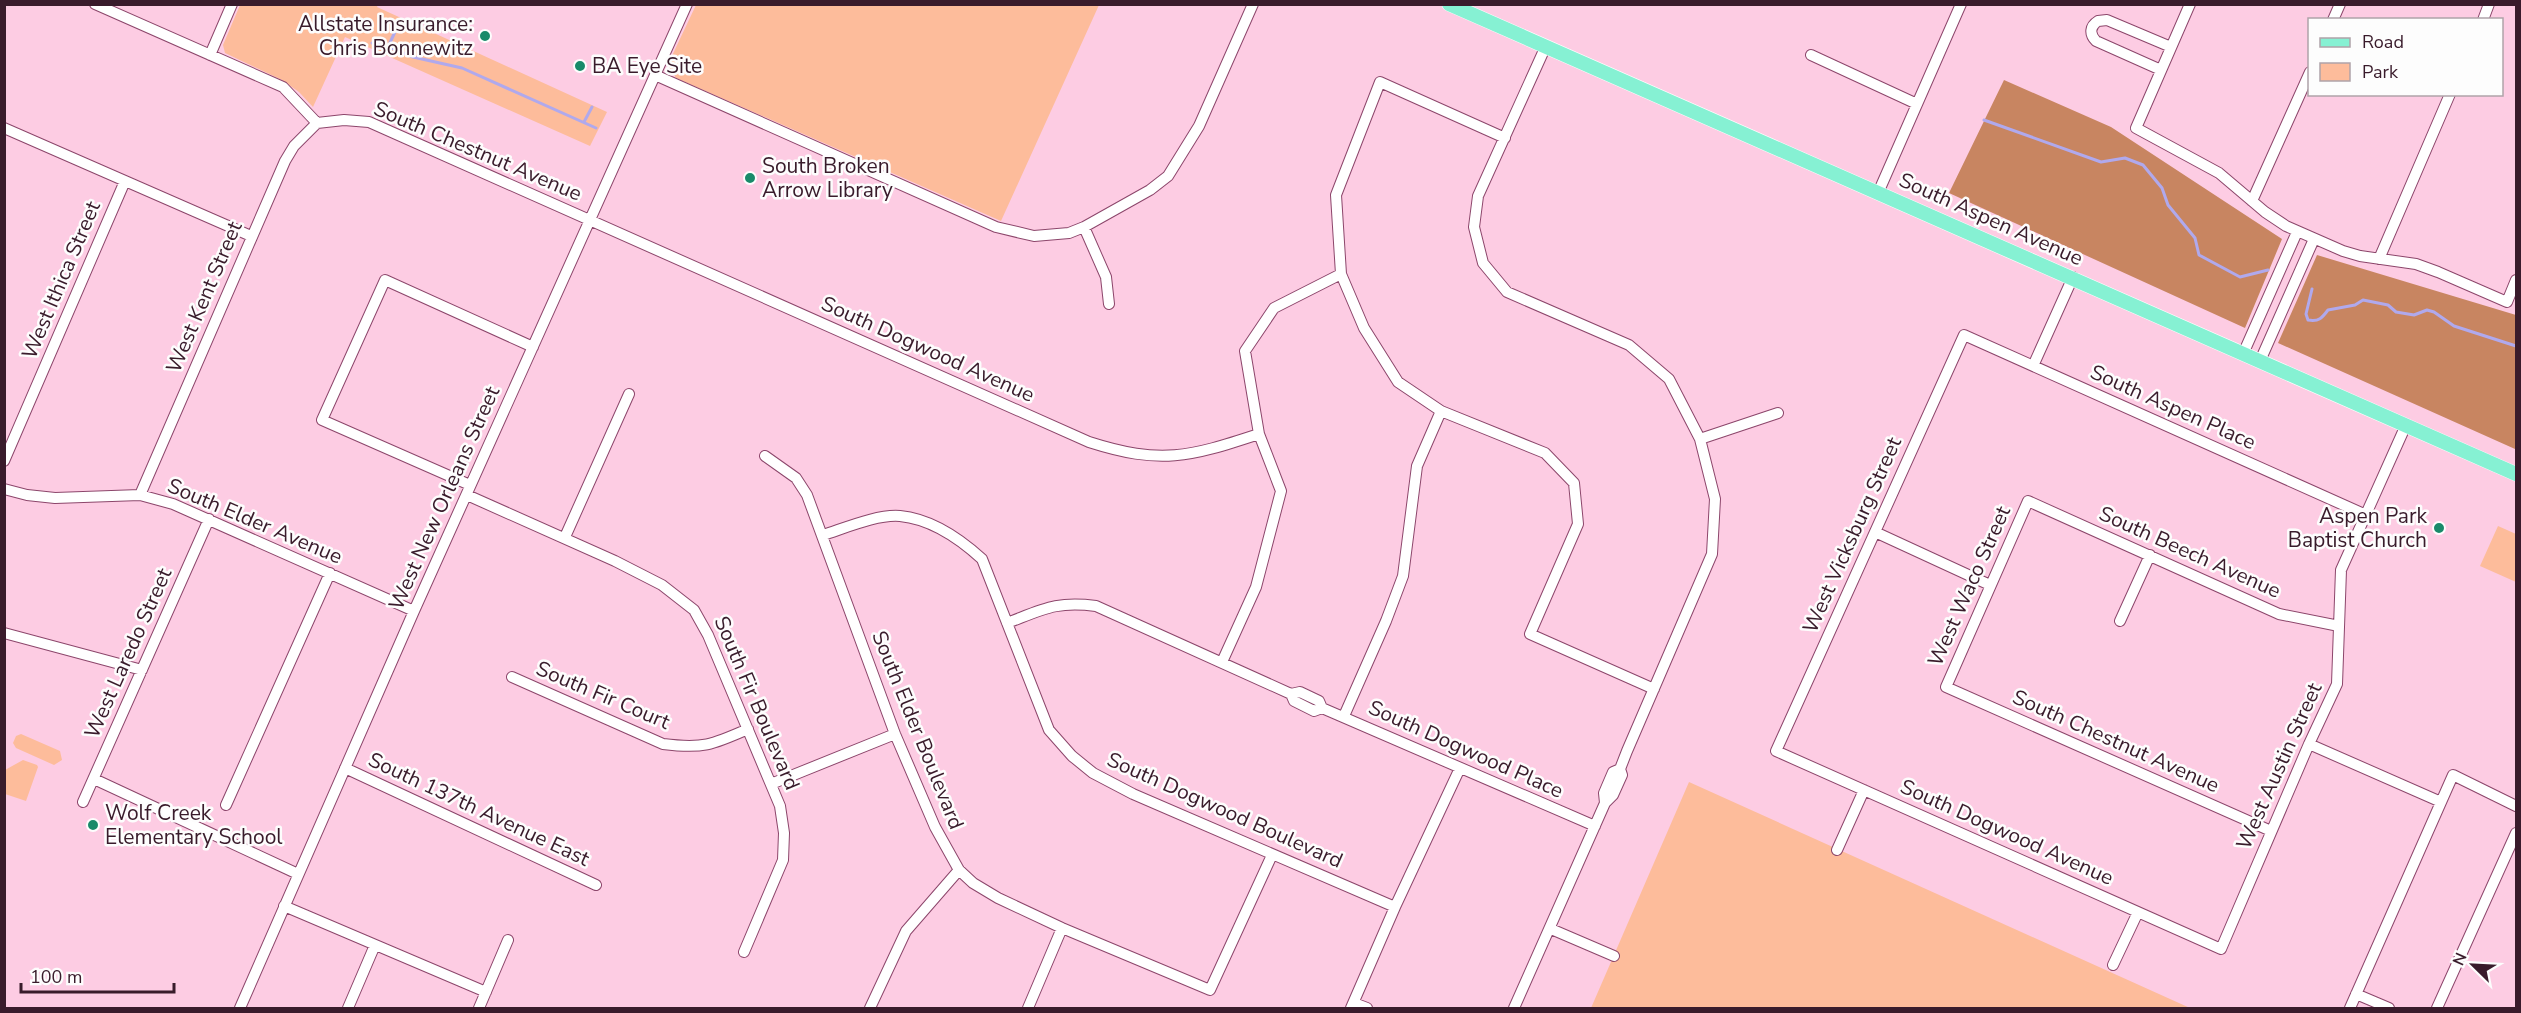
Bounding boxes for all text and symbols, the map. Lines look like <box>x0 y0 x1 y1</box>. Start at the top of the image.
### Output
place label: Allstate Insurance: Chris Bonnewitz <box>298 10 473 62</box>
legend <box>2308 18 2503 96</box>
marker: Allstate Insurance: Chris Bonnewitz <box>478 29 492 43</box>
text: Road <box>2362 30 2404 54</box>
place label: BA Eye Site <box>592 52 702 80</box>
marker: BA Eye Site <box>573 59 587 73</box>
text: Park <box>2362 60 2399 84</box>
street label: South Chestnut Avenue <box>370 94 586 208</box>
place label: South Broken Arrow Library <box>762 152 893 204</box>
street label: South Aspen Avenue <box>1895 166 2087 272</box>
marker: South Broken Arrow Library <box>743 171 757 185</box>
street label: West Ithica Street <box>15 196 107 363</box>
street label: West Kent Street <box>159 216 249 377</box>
street label: South Dogwood Avenue <box>817 289 1039 409</box>
street label: South Aspen Place <box>2086 358 2260 456</box>
street label: West New Orleans Street <box>382 381 506 614</box>
street label: West Vicksburg Street <box>1796 432 1908 637</box>
street label: South Elder Avenue <box>163 472 347 570</box>
street label: South Beech Avenue <box>2095 499 2285 605</box>
street label: West Waco Street <box>1921 501 2017 671</box>
place label: Aspen Park Baptist Church <box>2288 502 2427 554</box>
marker: Aspen Park Baptist Church <box>2432 521 2446 535</box>
street label: West Laredo Street <box>78 563 178 743</box>
street label: South Fir Boulevard <box>708 612 806 794</box>
street label: South Elder Boulevard <box>865 627 971 833</box>
street label: South Fir Court <box>532 654 675 736</box>
street label: West Austin Street <box>2230 678 2329 854</box>
street label: South Chestnut Avenue <box>2008 683 2224 799</box>
street label: South Dogwood Place <box>1364 693 1568 805</box>
street label: South 137th Avenue East <box>364 745 595 873</box>
street label: South Dogwood Boulevard <box>1103 745 1347 875</box>
street label: South Dogwood Avenue <box>1896 772 2118 892</box>
place label: Wolf Creek Elementary School <box>105 799 283 851</box>
marker: Wolf Creek Elementary School <box>86 818 100 832</box>
north arrow <box>2443 935 2503 995</box>
text: N <box>2448 949 2473 969</box>
scale bar <box>21 956 174 994</box>
text: 100 m <box>30 965 82 989</box>

